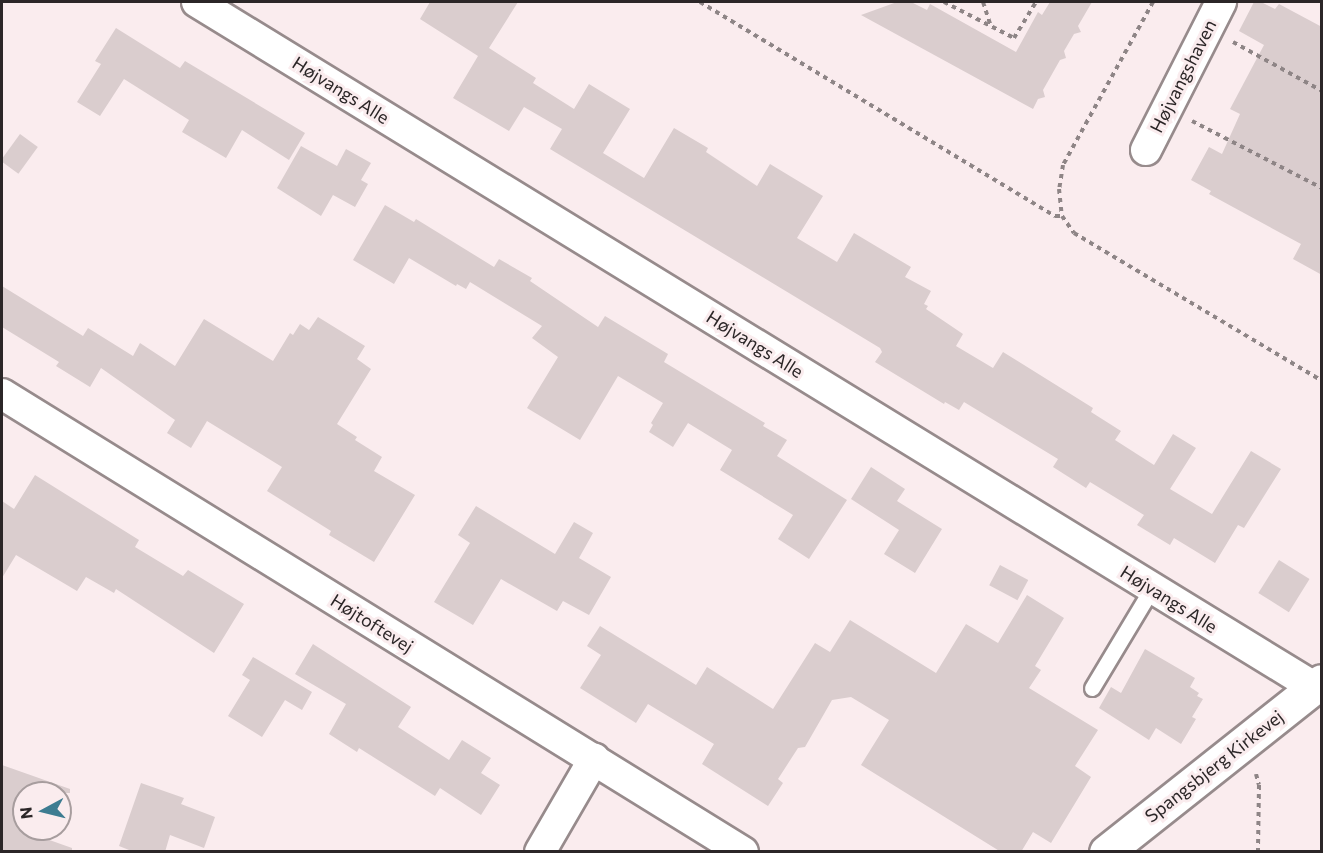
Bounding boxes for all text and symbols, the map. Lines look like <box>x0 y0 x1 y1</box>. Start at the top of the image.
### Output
street label: Højvangshaven <box>1145 16 1221 136</box>
street label: Højvangs Alle <box>289 52 393 128</box>
street label: Højvangs Alle <box>703 306 807 382</box>
street label: Højvangs Alle <box>1117 561 1221 637</box>
street label: Højtoftevej <box>327 589 417 657</box>
street label: Spangsbjerg Kirkevej <box>1141 705 1287 827</box>
north arrow <box>12 781 72 841</box>
text: N <box>15 806 36 820</box>

